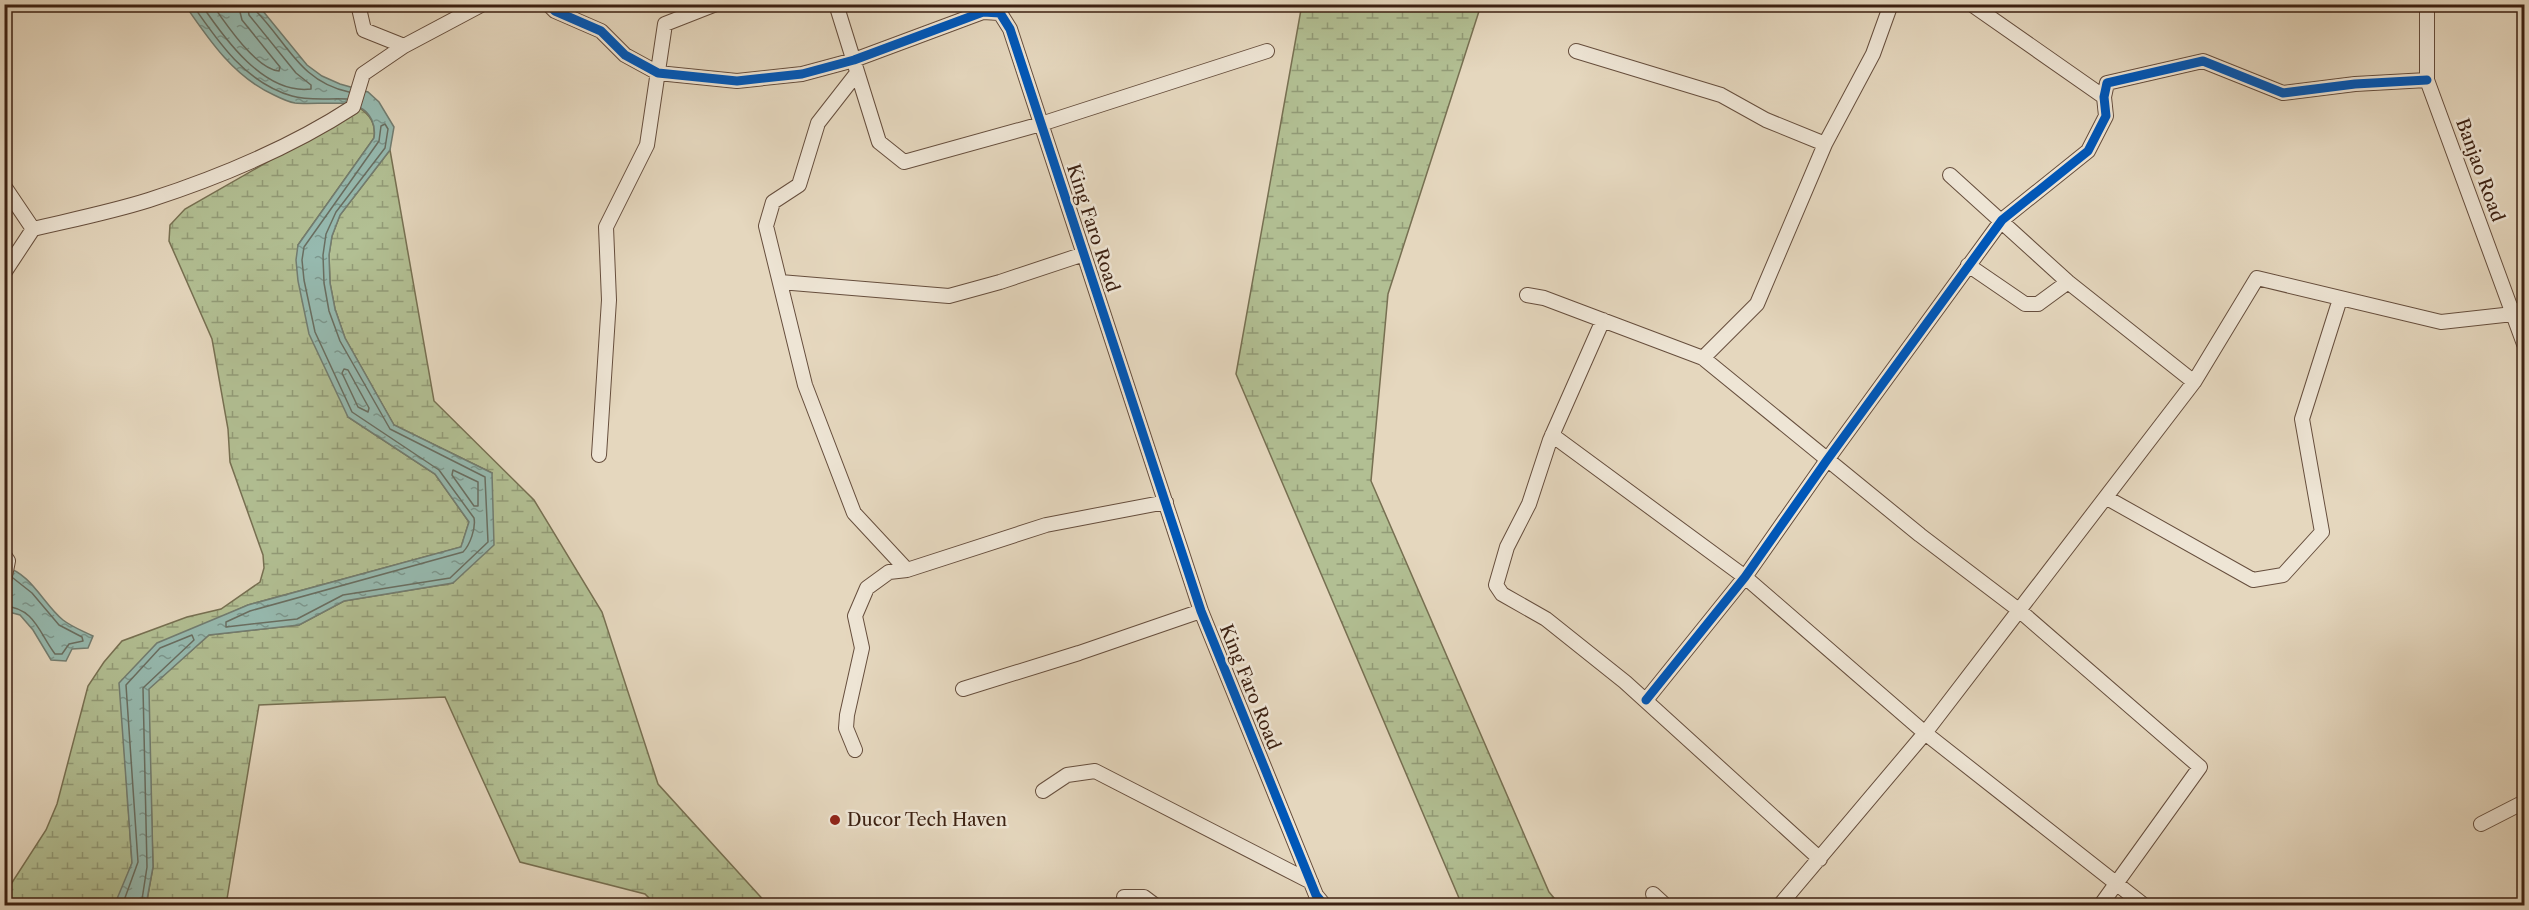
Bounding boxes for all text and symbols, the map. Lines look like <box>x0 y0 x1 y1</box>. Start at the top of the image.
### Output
street label: Banjao Road <box>2451 115 2509 225</box>
street label: King Faro Road <box>1062 161 1124 295</box>
street label: King Faro Road <box>1215 621 1285 753</box>
place label: Ducor Tech Haven <box>847 809 1007 831</box>
marker: Ducor Tech Haven <box>828 813 842 827</box>

